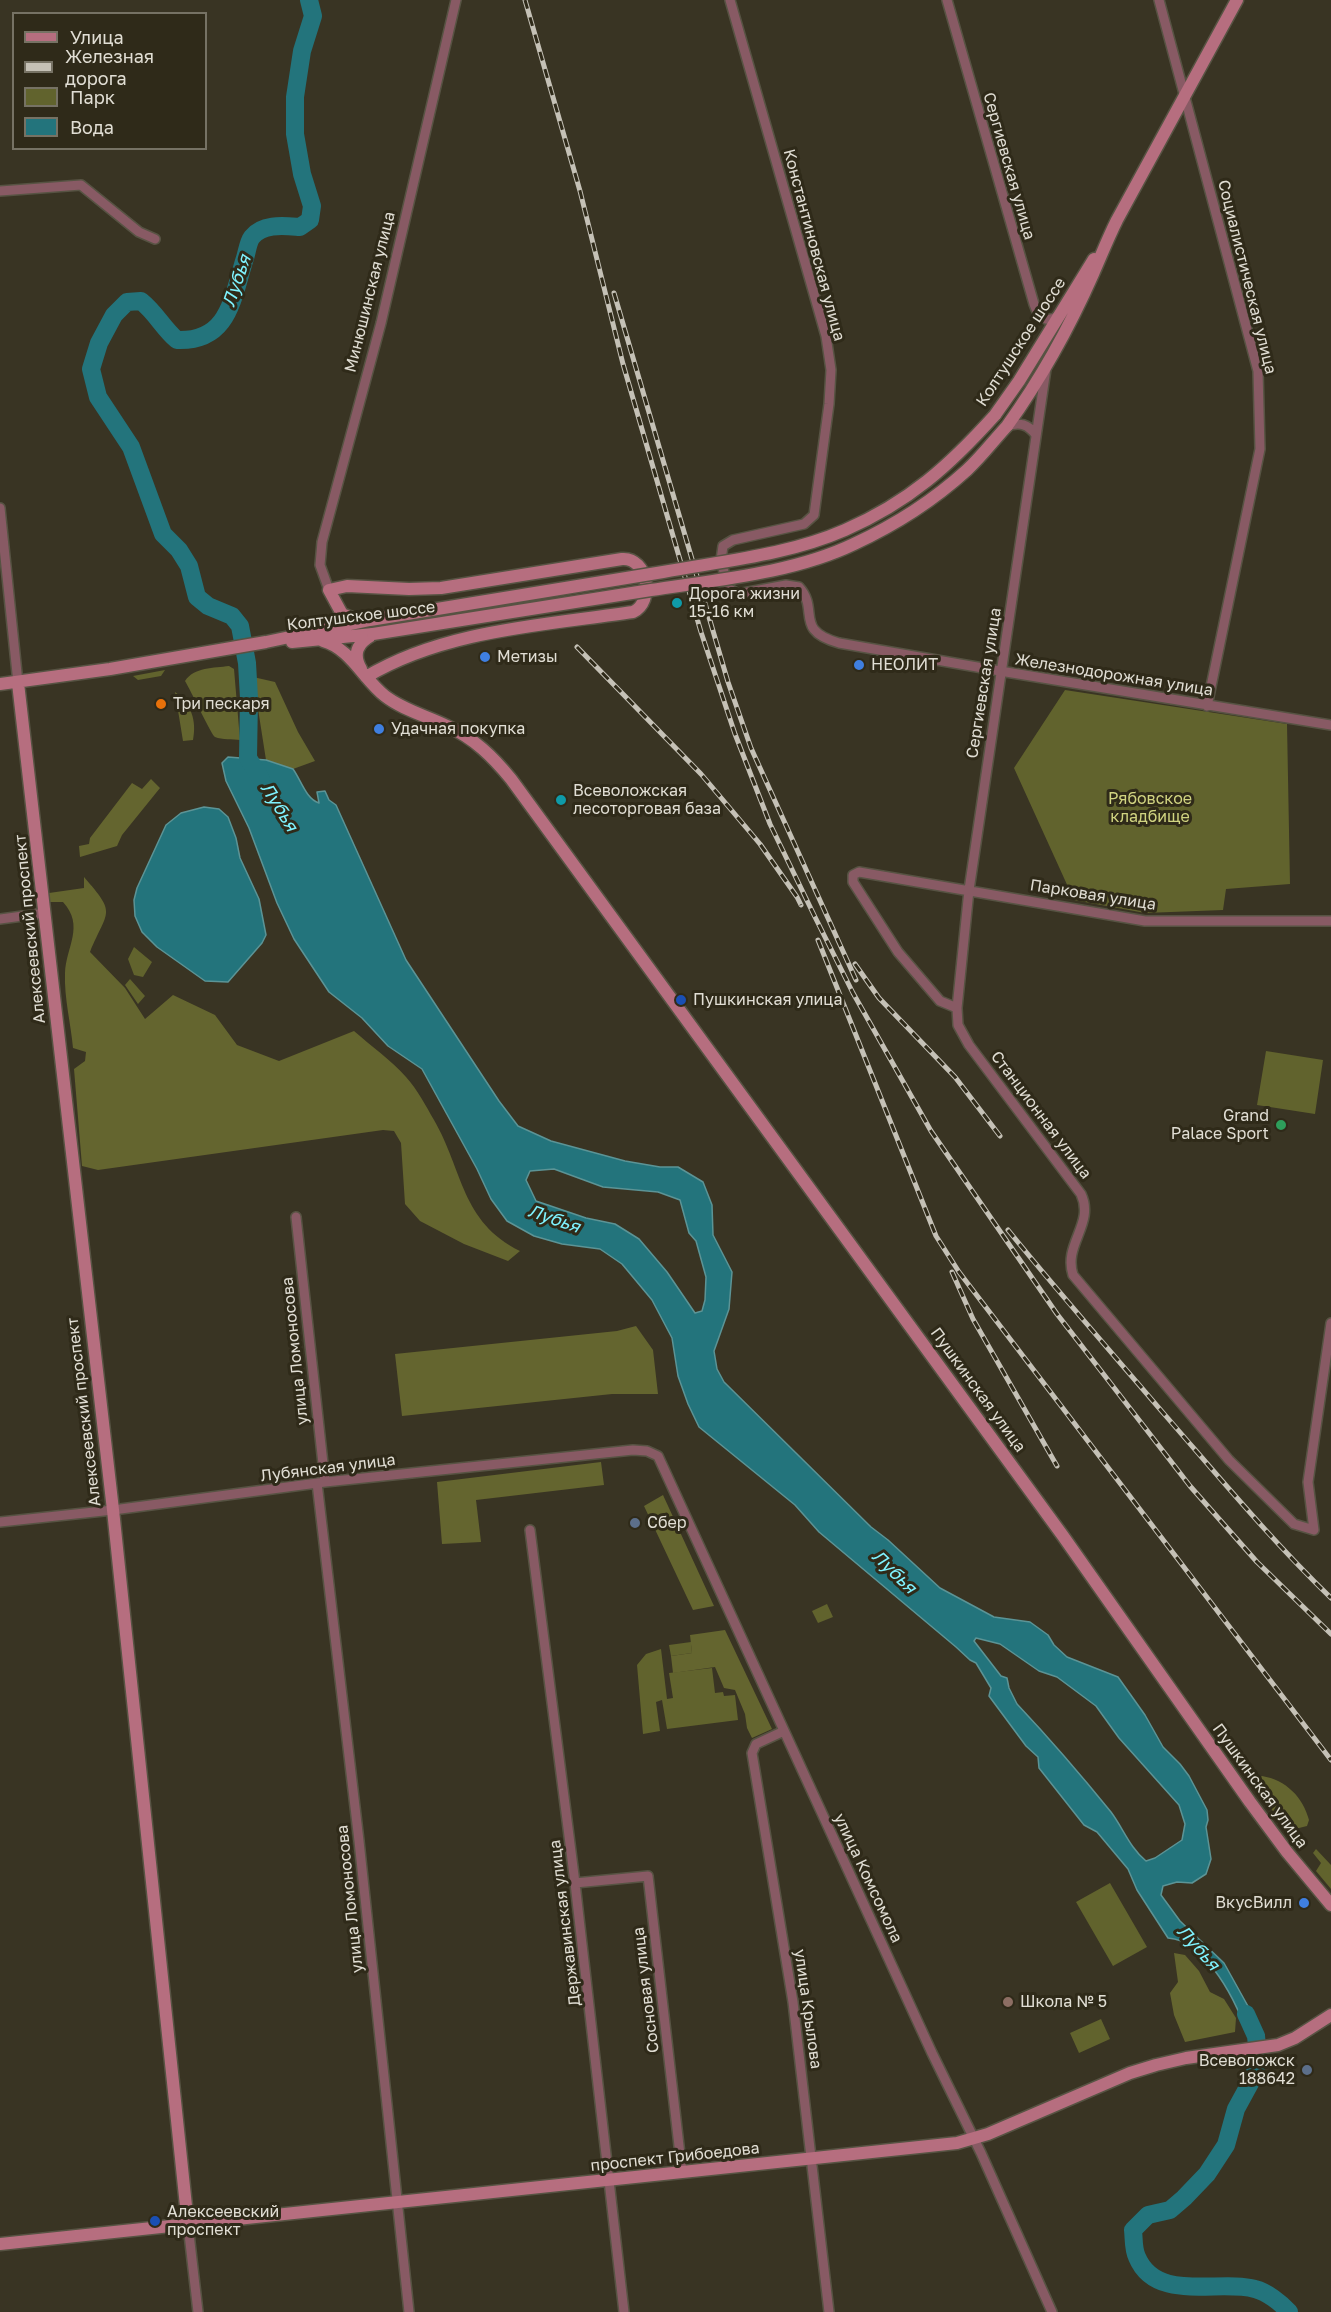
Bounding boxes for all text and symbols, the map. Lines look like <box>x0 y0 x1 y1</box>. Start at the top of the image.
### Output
legend <box>12 12 207 150</box>
text: Улица <box>70 26 124 48</box>
text: Железная дорога <box>65 45 154 89</box>
text: Парк <box>70 86 115 108</box>
street label: Сергиевская улица <box>979 90 1039 242</box>
text: Вода <box>70 116 114 138</box>
street label: Константиновская улица <box>779 147 849 343</box>
street label: Социалистическая улица <box>1214 178 1280 376</box>
street label: Минюшинская улица <box>341 210 399 374</box>
water label: Лубья <box>218 252 256 310</box>
street label: Колтушское шоссе <box>972 274 1070 410</box>
place label: Дорога жизни 15-16 км <box>689 584 800 622</box>
marker: Дорога жизни 15-16 км <box>670 596 684 610</box>
street label: Колтушское шоссе <box>286 597 436 635</box>
street label: Сергиевская улица <box>963 606 1005 760</box>
place label: Метизы <box>497 647 558 667</box>
marker: Метизы <box>478 650 492 664</box>
street label: Железнодорожная улица <box>1014 650 1214 700</box>
place label: НЕОЛИТ <box>871 655 938 675</box>
marker: НЕОЛИТ <box>852 658 866 672</box>
place label: Три пескаря <box>173 694 270 714</box>
marker: Три пескаря <box>154 697 168 711</box>
place label: Удачная покупка <box>391 719 525 739</box>
marker: Удачная покупка <box>372 722 386 736</box>
water label: Лубья <box>256 779 302 835</box>
place label: Всеволожская лесоторговая база <box>573 781 721 819</box>
park label: Рябовское кладбище <box>1108 789 1192 827</box>
marker: Всеволожская лесоторговая база <box>554 793 568 807</box>
street label: Алексеевский проспект <box>11 834 49 1024</box>
street label: Парковая улица <box>1029 876 1157 914</box>
place label: Пушкинская улица <box>693 990 842 1010</box>
marker: Пушкинская улица <box>674 993 688 1007</box>
street label: Станционная улица <box>987 1047 1095 1183</box>
place label: Grand Palace Sport <box>1171 1106 1269 1144</box>
marker: Grand Palace Sport <box>1274 1118 1288 1132</box>
water label: Лубья <box>525 1200 583 1238</box>
street label: улица Ломоносова <box>278 1276 312 1426</box>
street label: Алексеевский проспект <box>63 1317 105 1507</box>
street label: Пушкинская улица <box>926 1324 1030 1456</box>
street label: Лубянская улица <box>260 1450 396 1486</box>
place label: Сбер <box>647 1513 687 1533</box>
marker: Сбер <box>628 1516 642 1530</box>
water label: Лубья <box>867 1546 921 1598</box>
street label: Пушкинская улица <box>1208 1720 1312 1852</box>
street label: улица Комсомола <box>830 1810 906 1946</box>
street label: улица Ломоносова <box>333 1824 367 1974</box>
street label: Державинская улица <box>545 1839 585 2007</box>
place label: ВкусВилл <box>1215 1893 1292 1913</box>
marker: ВкусВилл <box>1297 1896 1311 1910</box>
water label: Лубья <box>1172 1921 1224 1975</box>
street label: Сосновая улица <box>629 1926 663 2054</box>
street label: улица Крылова <box>790 1948 826 2070</box>
place label: Школа № 5 <box>1020 1992 1107 2012</box>
marker: Школа № 5 <box>1001 1995 1015 2009</box>
place label: Всеволожск 188642 <box>1199 2051 1295 2089</box>
marker: Всеволожск 188642 <box>1300 2063 1314 2077</box>
street label: проспект Грибоедова <box>589 2139 761 2175</box>
place label: Алексеевский проспект <box>167 2202 279 2240</box>
marker: Алексеевский проспект <box>148 2214 162 2228</box>

